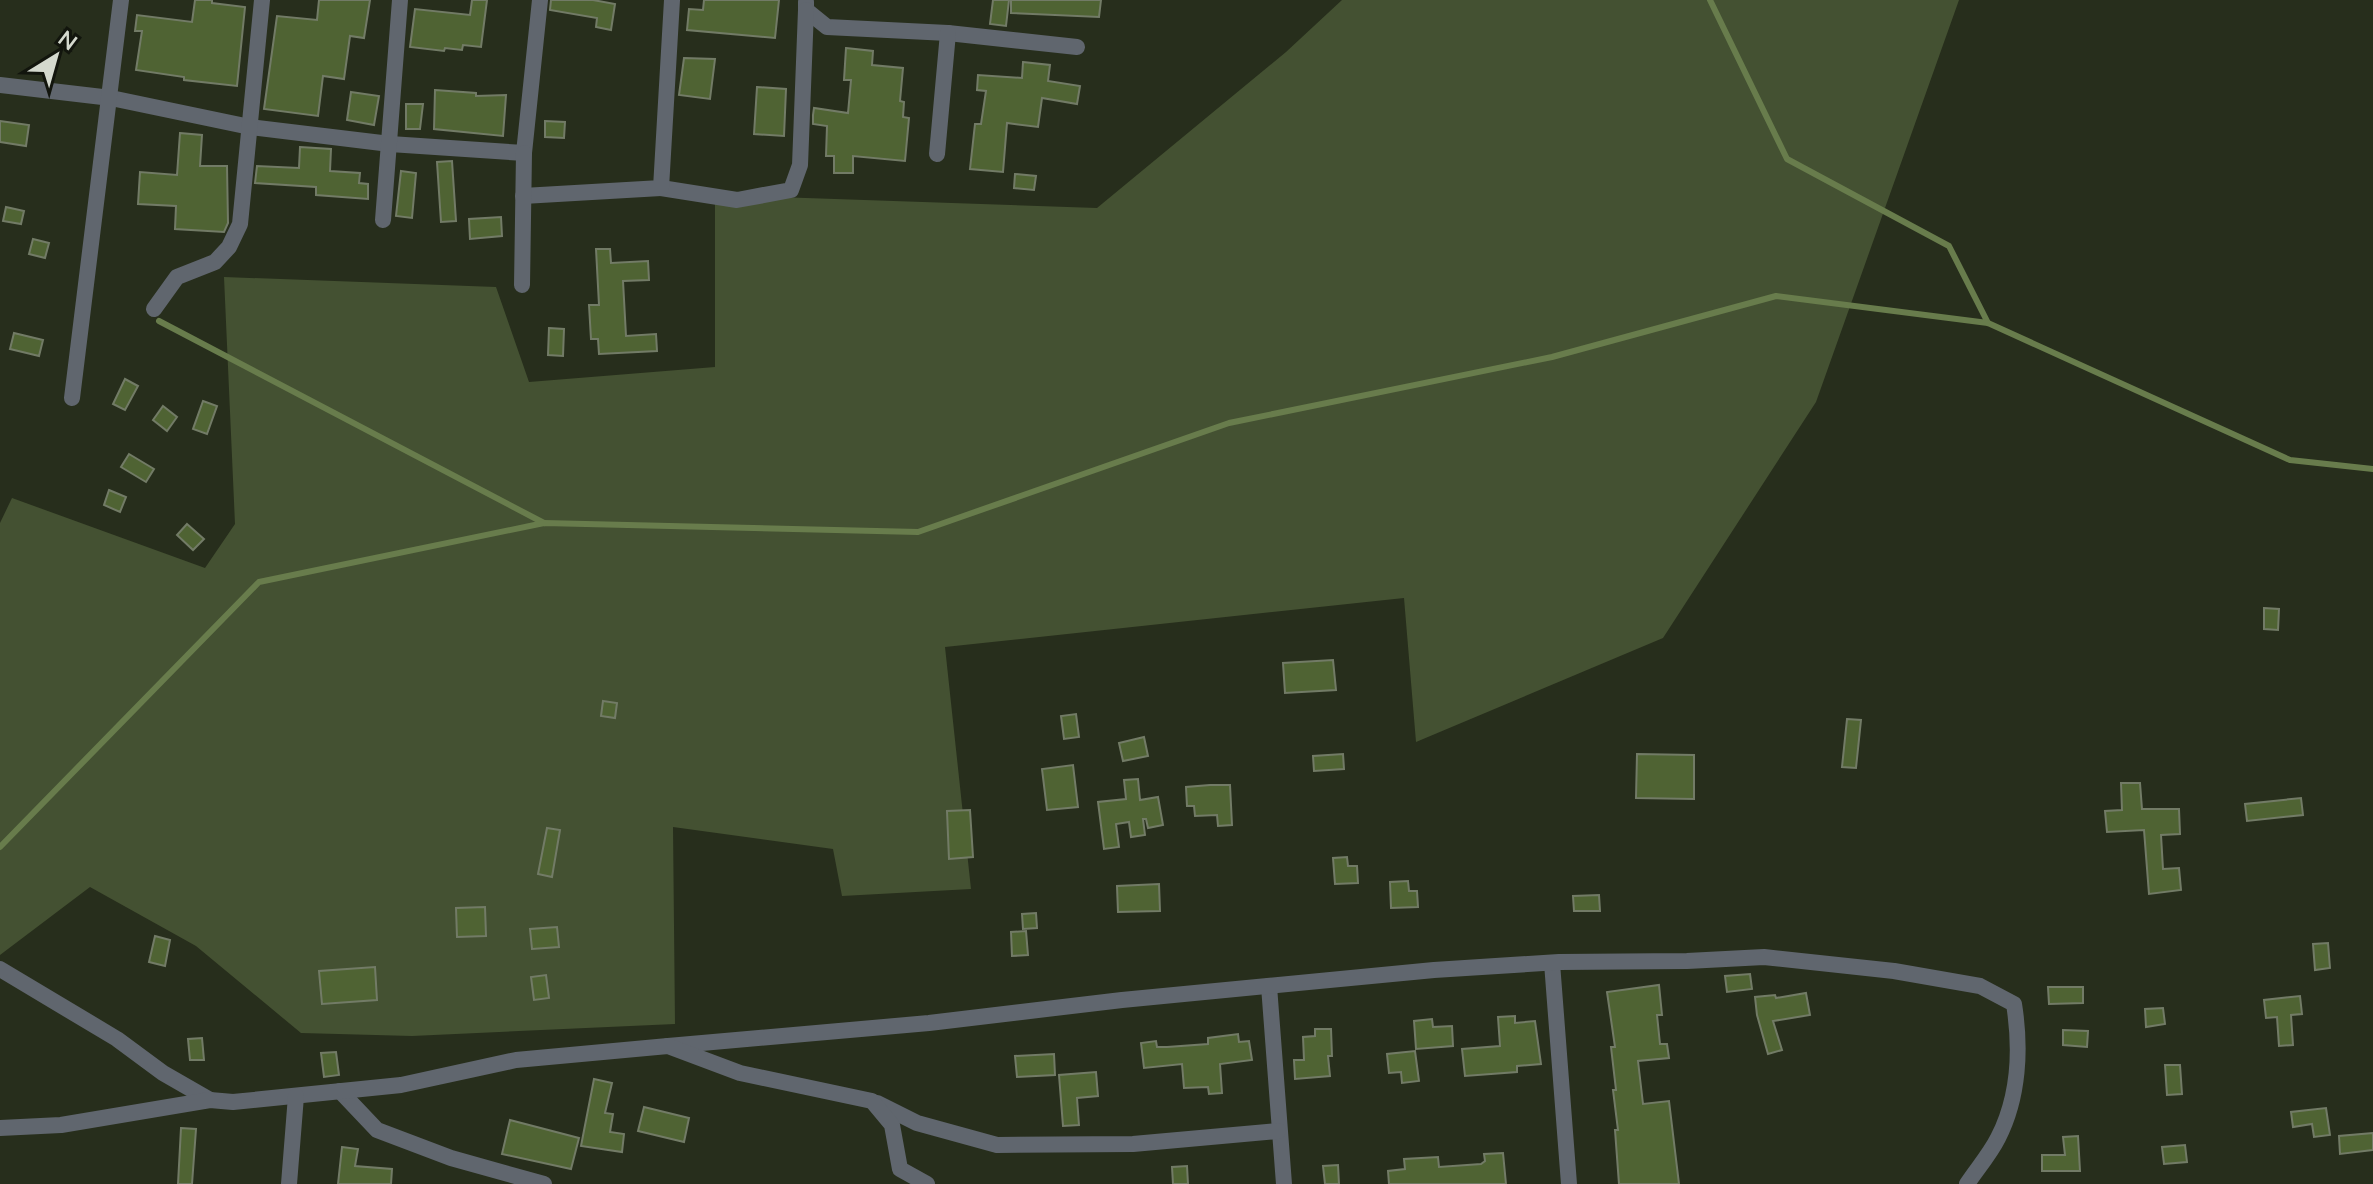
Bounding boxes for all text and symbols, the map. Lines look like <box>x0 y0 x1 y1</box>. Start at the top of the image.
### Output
north arrow <box>16 16 96 96</box>
text: N <box>53 24 83 56</box>

